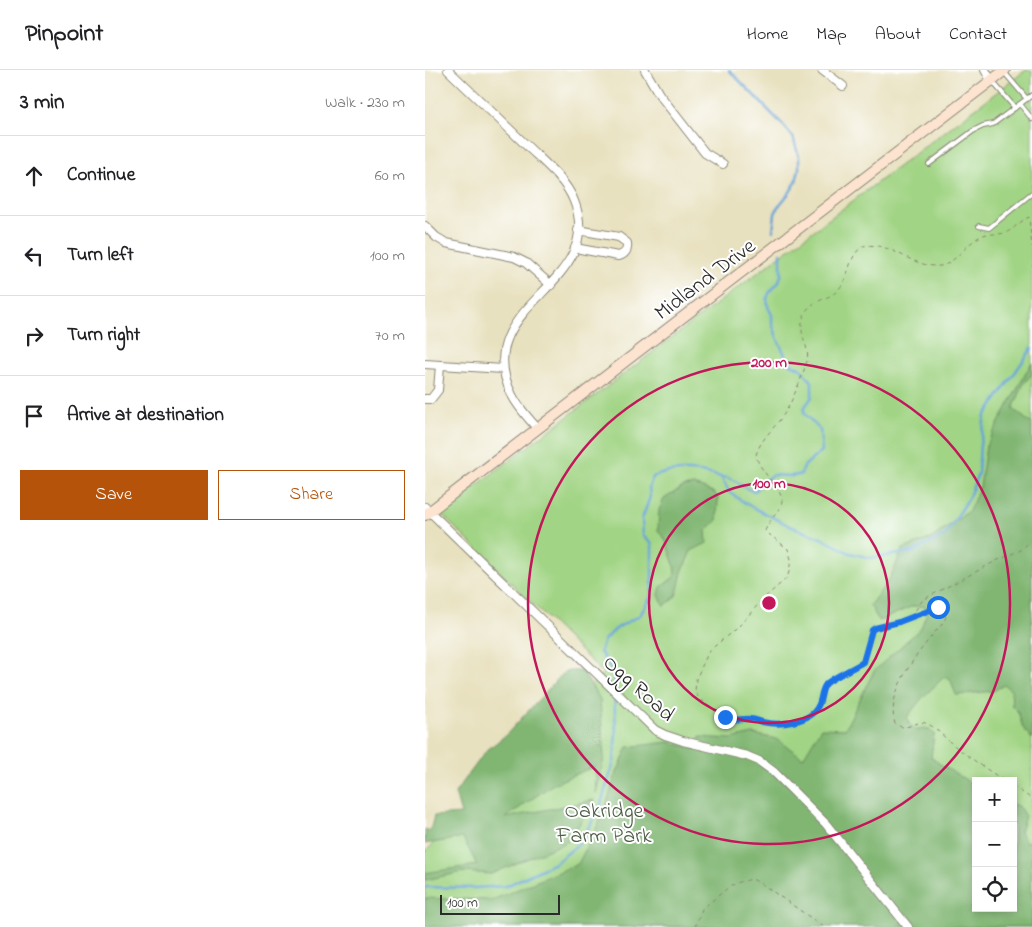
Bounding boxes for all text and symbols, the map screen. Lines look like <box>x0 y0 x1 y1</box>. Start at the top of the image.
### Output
text: Pinpoint <box>25 17 103 52</box>
text: Home <box>747 22 788 48</box>
text: Map <box>816 22 847 48</box>
text: About <box>875 22 921 48</box>
text: Contact <box>949 22 1007 48</box>
text: 3 min <box>20 88 64 118</box>
text: Walk · 230 m <box>325 91 405 115</box>
icon: ahead <box>20 162 48 190</box>
text: Continue <box>67 162 135 189</box>
text: 60 m <box>375 164 405 188</box>
street label: Midland Drive <box>648 231 763 329</box>
icon: left <box>20 242 48 270</box>
text: Turn left <box>67 242 134 269</box>
text: 100 m <box>370 244 405 268</box>
icon: right <box>20 322 48 350</box>
text: Turn right <box>67 322 140 349</box>
text: 70 m <box>375 324 405 348</box>
text: 200 m <box>750 352 787 374</box>
icon: arrive <box>20 402 48 430</box>
text: Arrive at destination <box>67 402 224 429</box>
button: Save <box>20 470 208 520</box>
button: Share <box>218 470 405 520</box>
text: 100 m <box>752 473 786 495</box>
centre of rings <box>760 594 778 612</box>
route start <box>927 596 950 619</box>
street label: Ogg Road <box>594 648 681 731</box>
route end <box>714 706 737 729</box>
map controls <box>972 777 1017 912</box>
button: + <box>972 777 1017 822</box>
park label: Oakridge Farm Park <box>555 796 652 853</box>
button: − <box>972 822 1017 867</box>
button: locate <box>972 867 1017 912</box>
scale bar <box>440 892 560 915</box>
text: 100 m <box>447 893 478 914</box>

